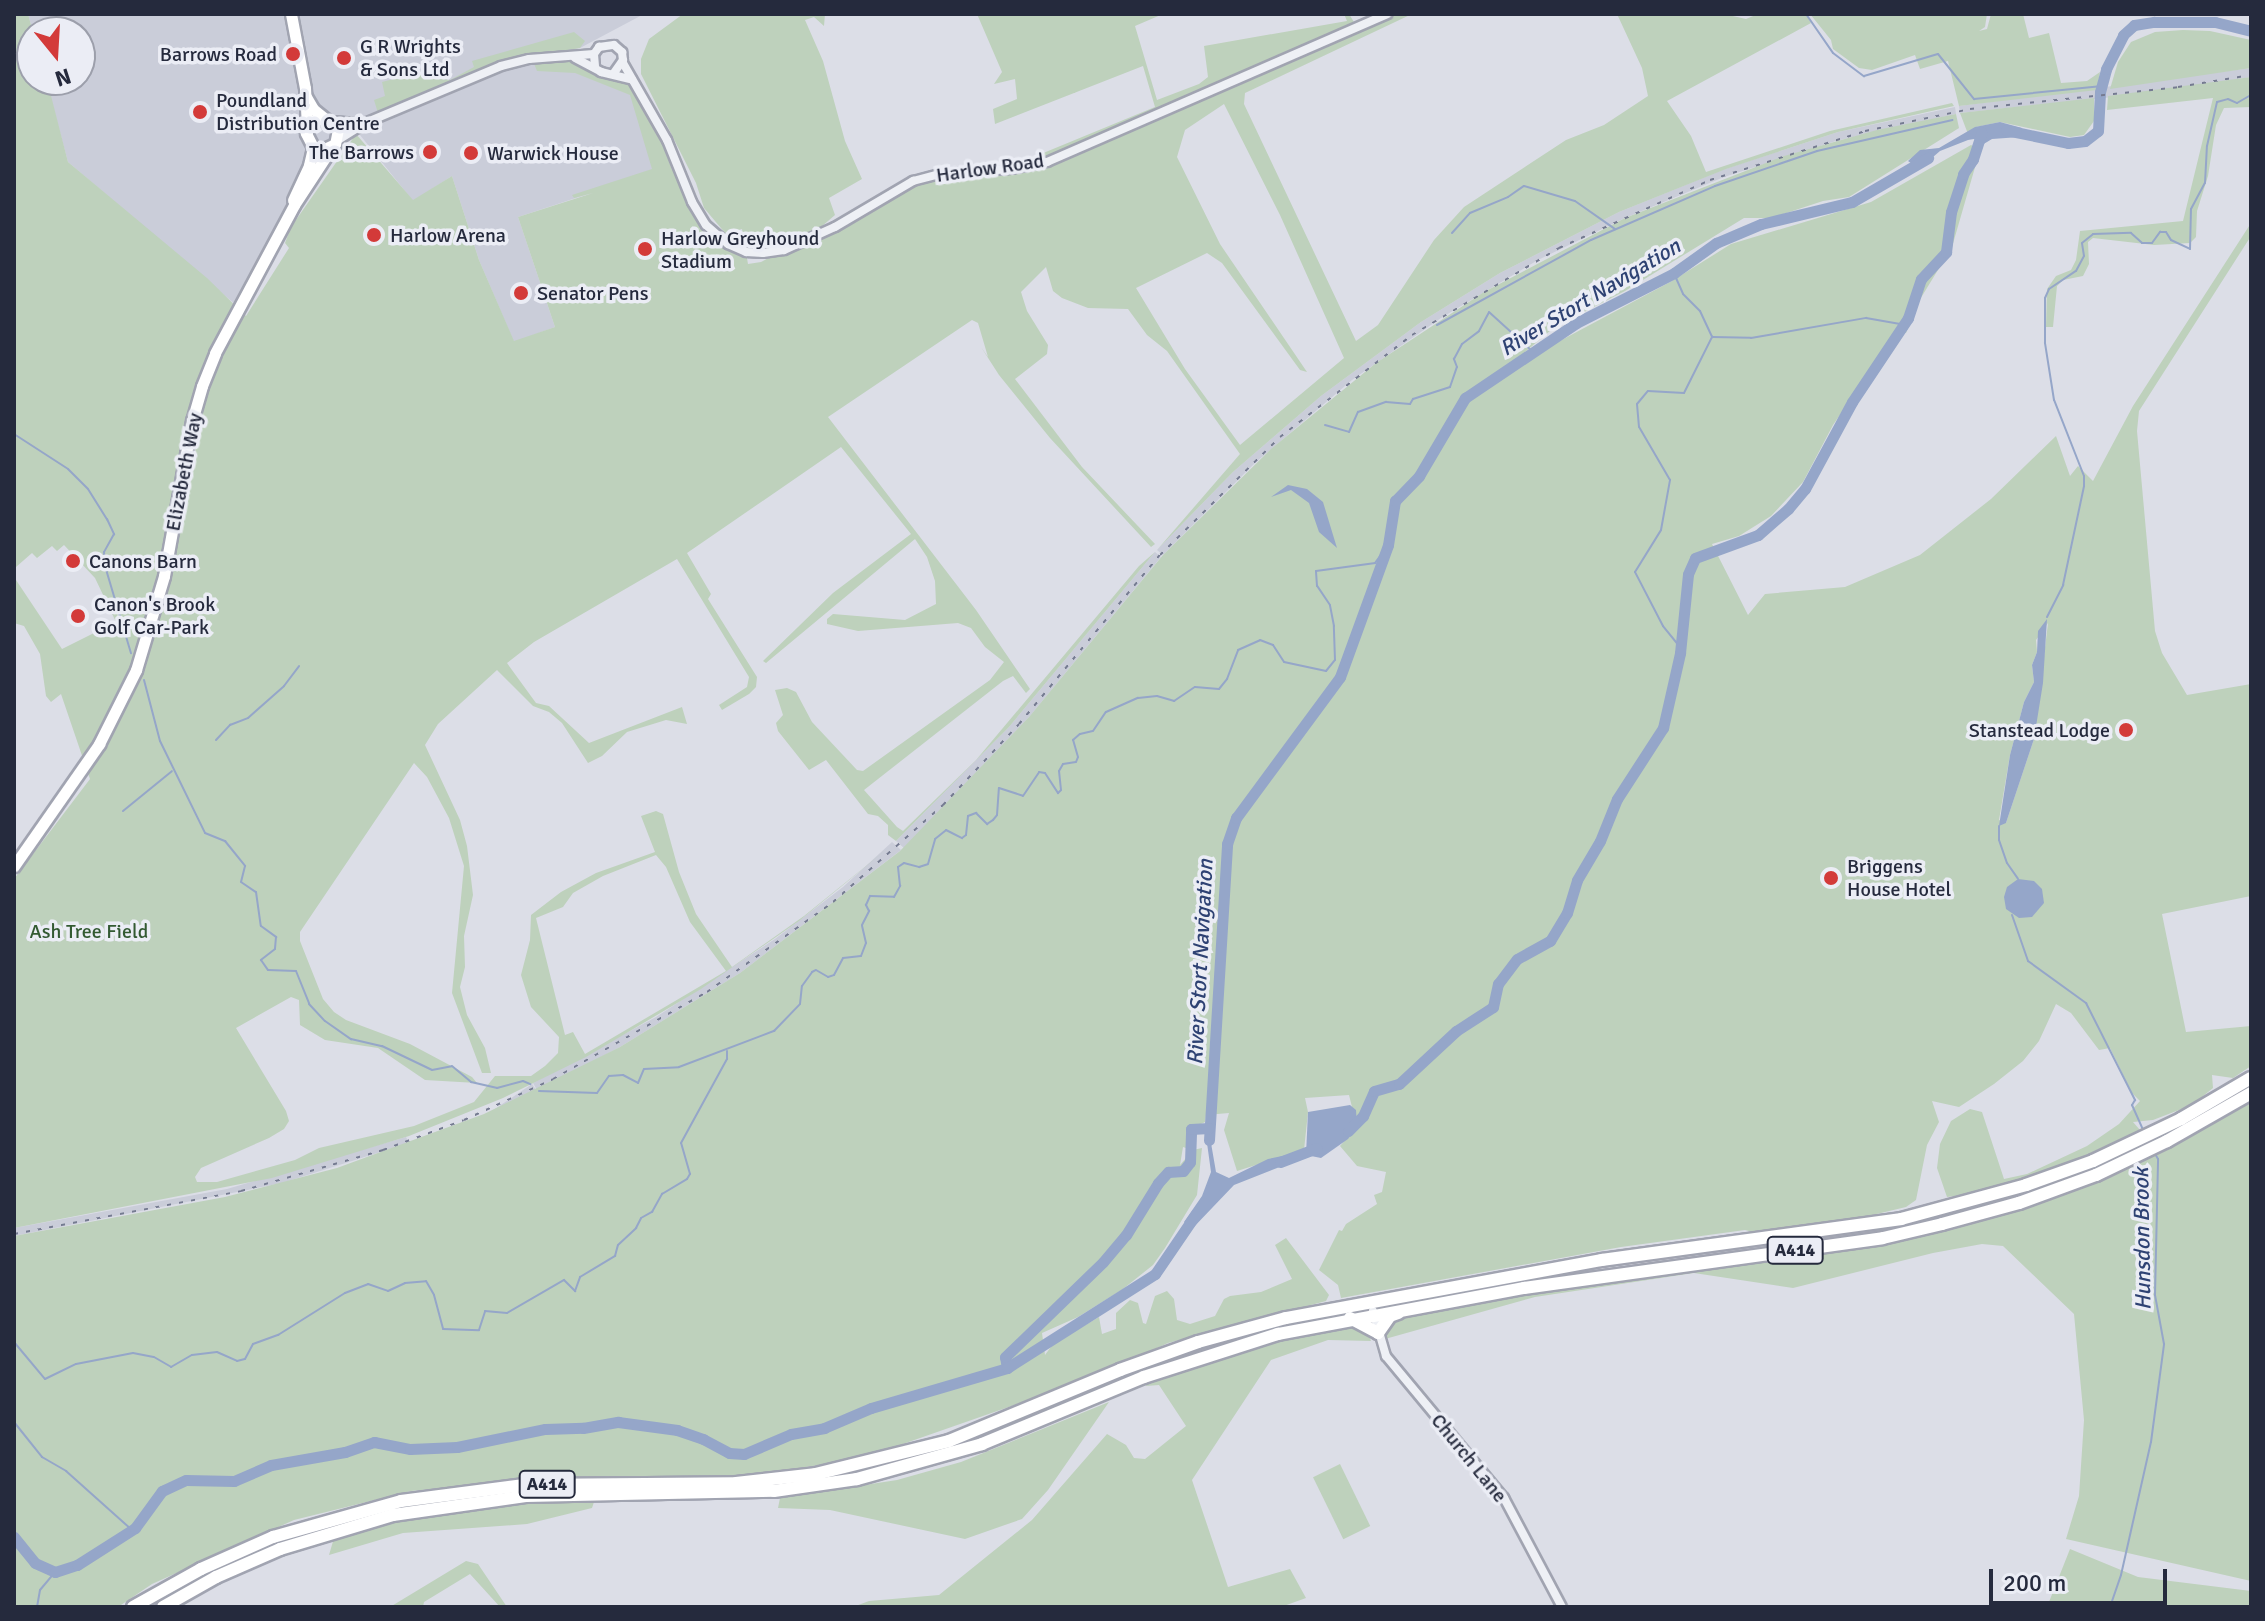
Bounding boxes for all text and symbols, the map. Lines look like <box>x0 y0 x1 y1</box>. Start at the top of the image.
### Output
north arrow <box>16 16 96 96</box>
place label: G R Wrights & Sons Ltd <box>360 34 461 81</box>
place label: Barrows Road <box>160 42 277 66</box>
marker: Barrows Road <box>284 45 302 63</box>
marker: G R Wrights & Sons Ltd <box>335 49 353 67</box>
text: N <box>51 62 74 93</box>
place label: Poundland Distribution Centre <box>216 88 380 135</box>
marker: Poundland Distribution Centre <box>191 103 209 121</box>
place label: The Barrows <box>309 140 414 164</box>
place label: Warwick House <box>487 141 619 165</box>
marker: The Barrows <box>421 143 439 161</box>
marker: Warwick House <box>462 144 480 162</box>
street label: Harlow Road <box>935 149 1045 187</box>
place label: Harlow Arena <box>390 223 506 247</box>
marker: Harlow Arena <box>365 226 383 244</box>
place label: Harlow Greyhound Stadium <box>661 226 819 273</box>
water label: River Stort Navigation <box>1495 233 1685 361</box>
marker: Harlow Greyhound Stadium <box>636 240 654 258</box>
place label: Senator Pens <box>537 281 648 305</box>
marker: Senator Pens <box>512 284 530 302</box>
street label: Elizabeth Way <box>161 411 207 533</box>
place label: Canons Barn <box>89 549 197 573</box>
marker: Canons Barn <box>64 552 82 570</box>
place label: Canon's Brook Golf Car-Park <box>94 592 215 639</box>
marker: Canon's Brook Golf Car-Park <box>69 607 87 625</box>
place label: Stanstead Lodge <box>1969 718 2110 742</box>
marker: Stanstead Lodge <box>2117 721 2135 739</box>
place label: Briggens House Hotel <box>1847 854 1951 901</box>
water label: River Stort Navigation <box>1181 858 1219 1066</box>
marker: Briggens House Hotel <box>1822 869 1840 887</box>
park label: Ash Tree Field <box>30 919 148 943</box>
water label: Hunsdon Brook <box>2128 1167 2156 1311</box>
road number: A414 <box>1765 1236 1825 1264</box>
street label: Church Lane <box>1426 1409 1512 1507</box>
road number: A414 <box>517 1470 577 1498</box>
scale bar <box>1993 1553 2171 1603</box>
text: 200 m <box>2003 1568 2066 1598</box>

